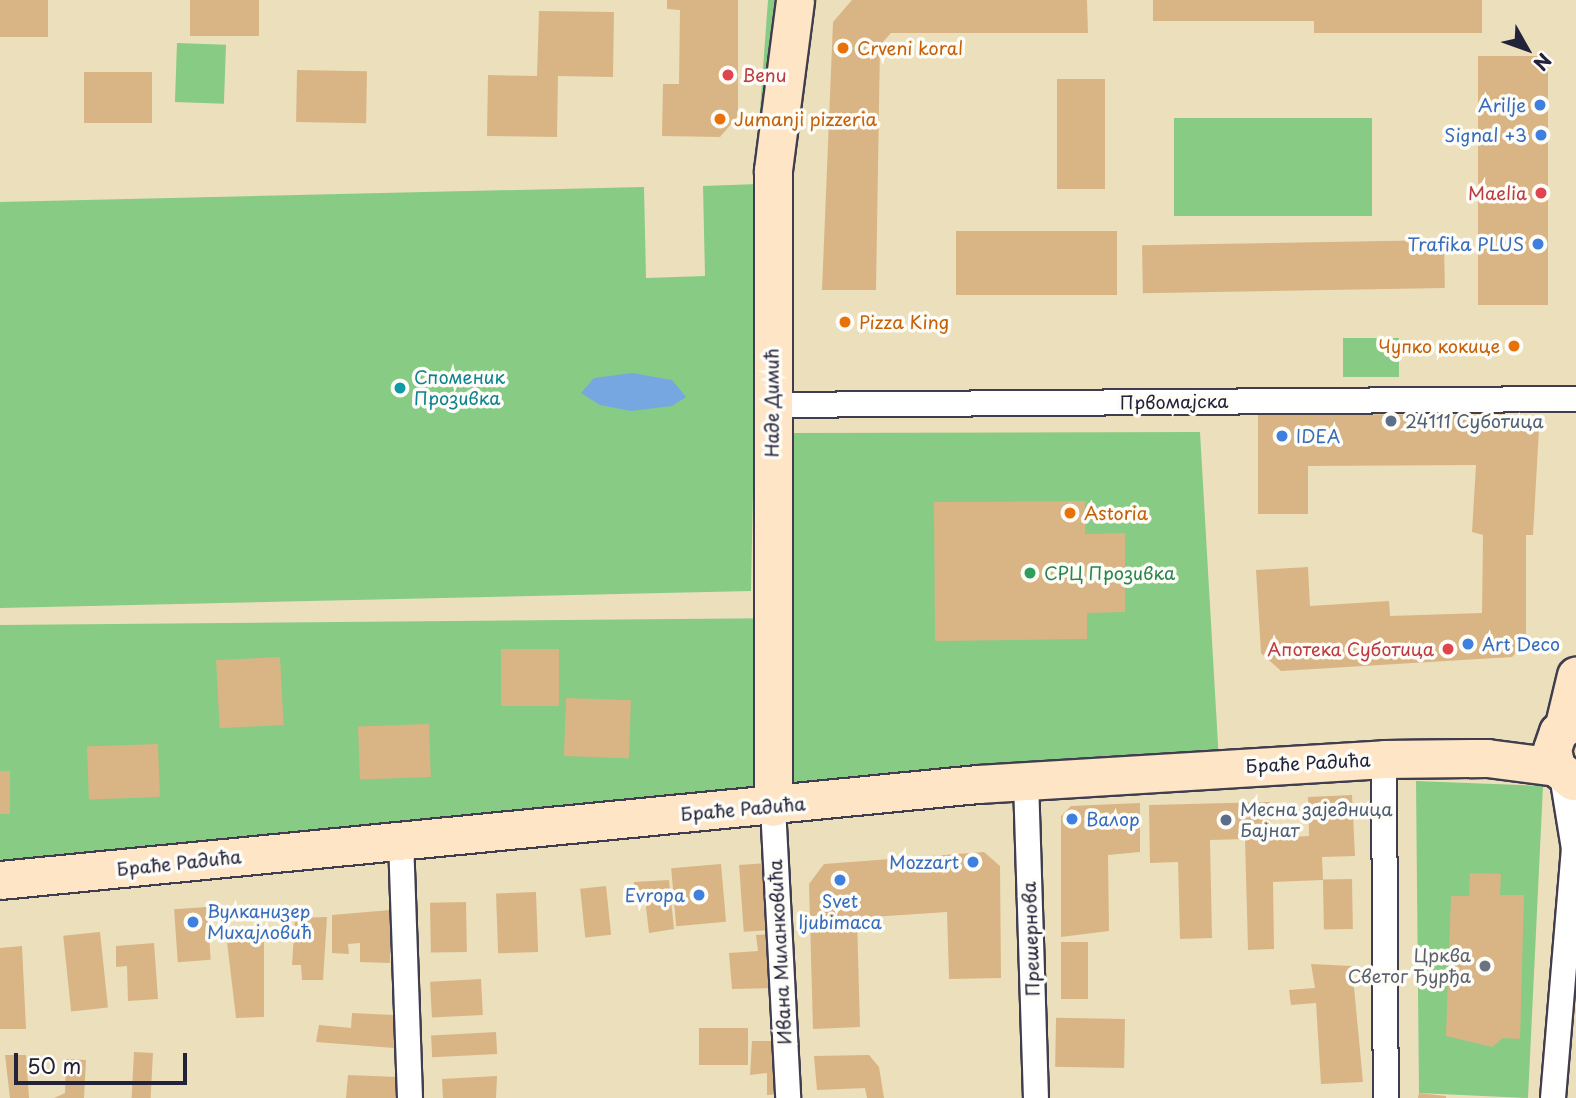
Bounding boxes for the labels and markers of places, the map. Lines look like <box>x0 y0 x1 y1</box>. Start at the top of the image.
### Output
place label: Crveni koral <box>857 37 963 59</box>
marker: Crveni koral <box>835 40 851 56</box>
place label: Benu <box>742 64 786 86</box>
marker: Benu <box>720 67 736 83</box>
place label: Arilje <box>1478 94 1526 116</box>
marker: Arilje <box>1532 97 1548 113</box>
place label: Jumanji pizzeria <box>734 108 876 130</box>
marker: Jumanji pizzeria <box>712 111 728 127</box>
place label: Signal +3 <box>1445 124 1527 146</box>
marker: Signal +3 <box>1533 127 1549 143</box>
place label: Maelia <box>1468 182 1527 204</box>
marker: Maelia <box>1533 185 1549 201</box>
place label: Trafika PLUS <box>1407 233 1524 255</box>
marker: Trafika PLUS <box>1530 236 1546 252</box>
place label: Pizza King <box>859 311 946 333</box>
marker: Pizza King <box>837 314 853 330</box>
place label: Чупко кокице <box>1377 335 1500 357</box>
marker: Чупко кокице <box>1506 338 1522 354</box>
place label: Споменик Прозивка <box>414 367 505 410</box>
marker: Споменик Прозивка <box>392 380 408 396</box>
place label: 24111 Суботица <box>1405 410 1543 432</box>
marker: 24111 Суботица <box>1383 413 1399 429</box>
place label: IDEA <box>1296 425 1340 447</box>
marker: IDEA <box>1274 428 1290 444</box>
place label: Astoria <box>1084 502 1148 524</box>
marker: Astoria <box>1062 505 1078 521</box>
place label: СРЦ Прозивка <box>1044 562 1176 584</box>
marker: СРЦ Прозивка <box>1022 565 1038 581</box>
place label: Art Deco <box>1482 633 1562 655</box>
marker: Art Deco <box>1460 636 1476 652</box>
place label: Апотека Суботица <box>1266 638 1434 660</box>
marker: Апотека Суботица <box>1440 641 1456 657</box>
place label: Месна заједница Бајнат <box>1240 799 1393 842</box>
place label: Валор <box>1086 808 1139 830</box>
marker: Валор <box>1064 811 1080 827</box>
marker: Месна заједница Бајнат <box>1218 812 1234 828</box>
place label: Mozzart <box>889 851 959 873</box>
marker: Mozzart <box>965 854 981 870</box>
marker: Svet ljubimaca <box>832 872 848 888</box>
place label: Evropa <box>625 884 685 906</box>
marker: Evropa <box>691 887 707 903</box>
place label: Svet ljubimaca <box>798 891 882 934</box>
place label: Вулканизер Михајловић <box>207 901 312 944</box>
marker: Вулканизер Михајловић <box>185 914 201 930</box>
place label: Црква Светог Ђурђа <box>1347 945 1471 988</box>
marker: Црква Светог Ђурђа <box>1477 958 1493 974</box>

